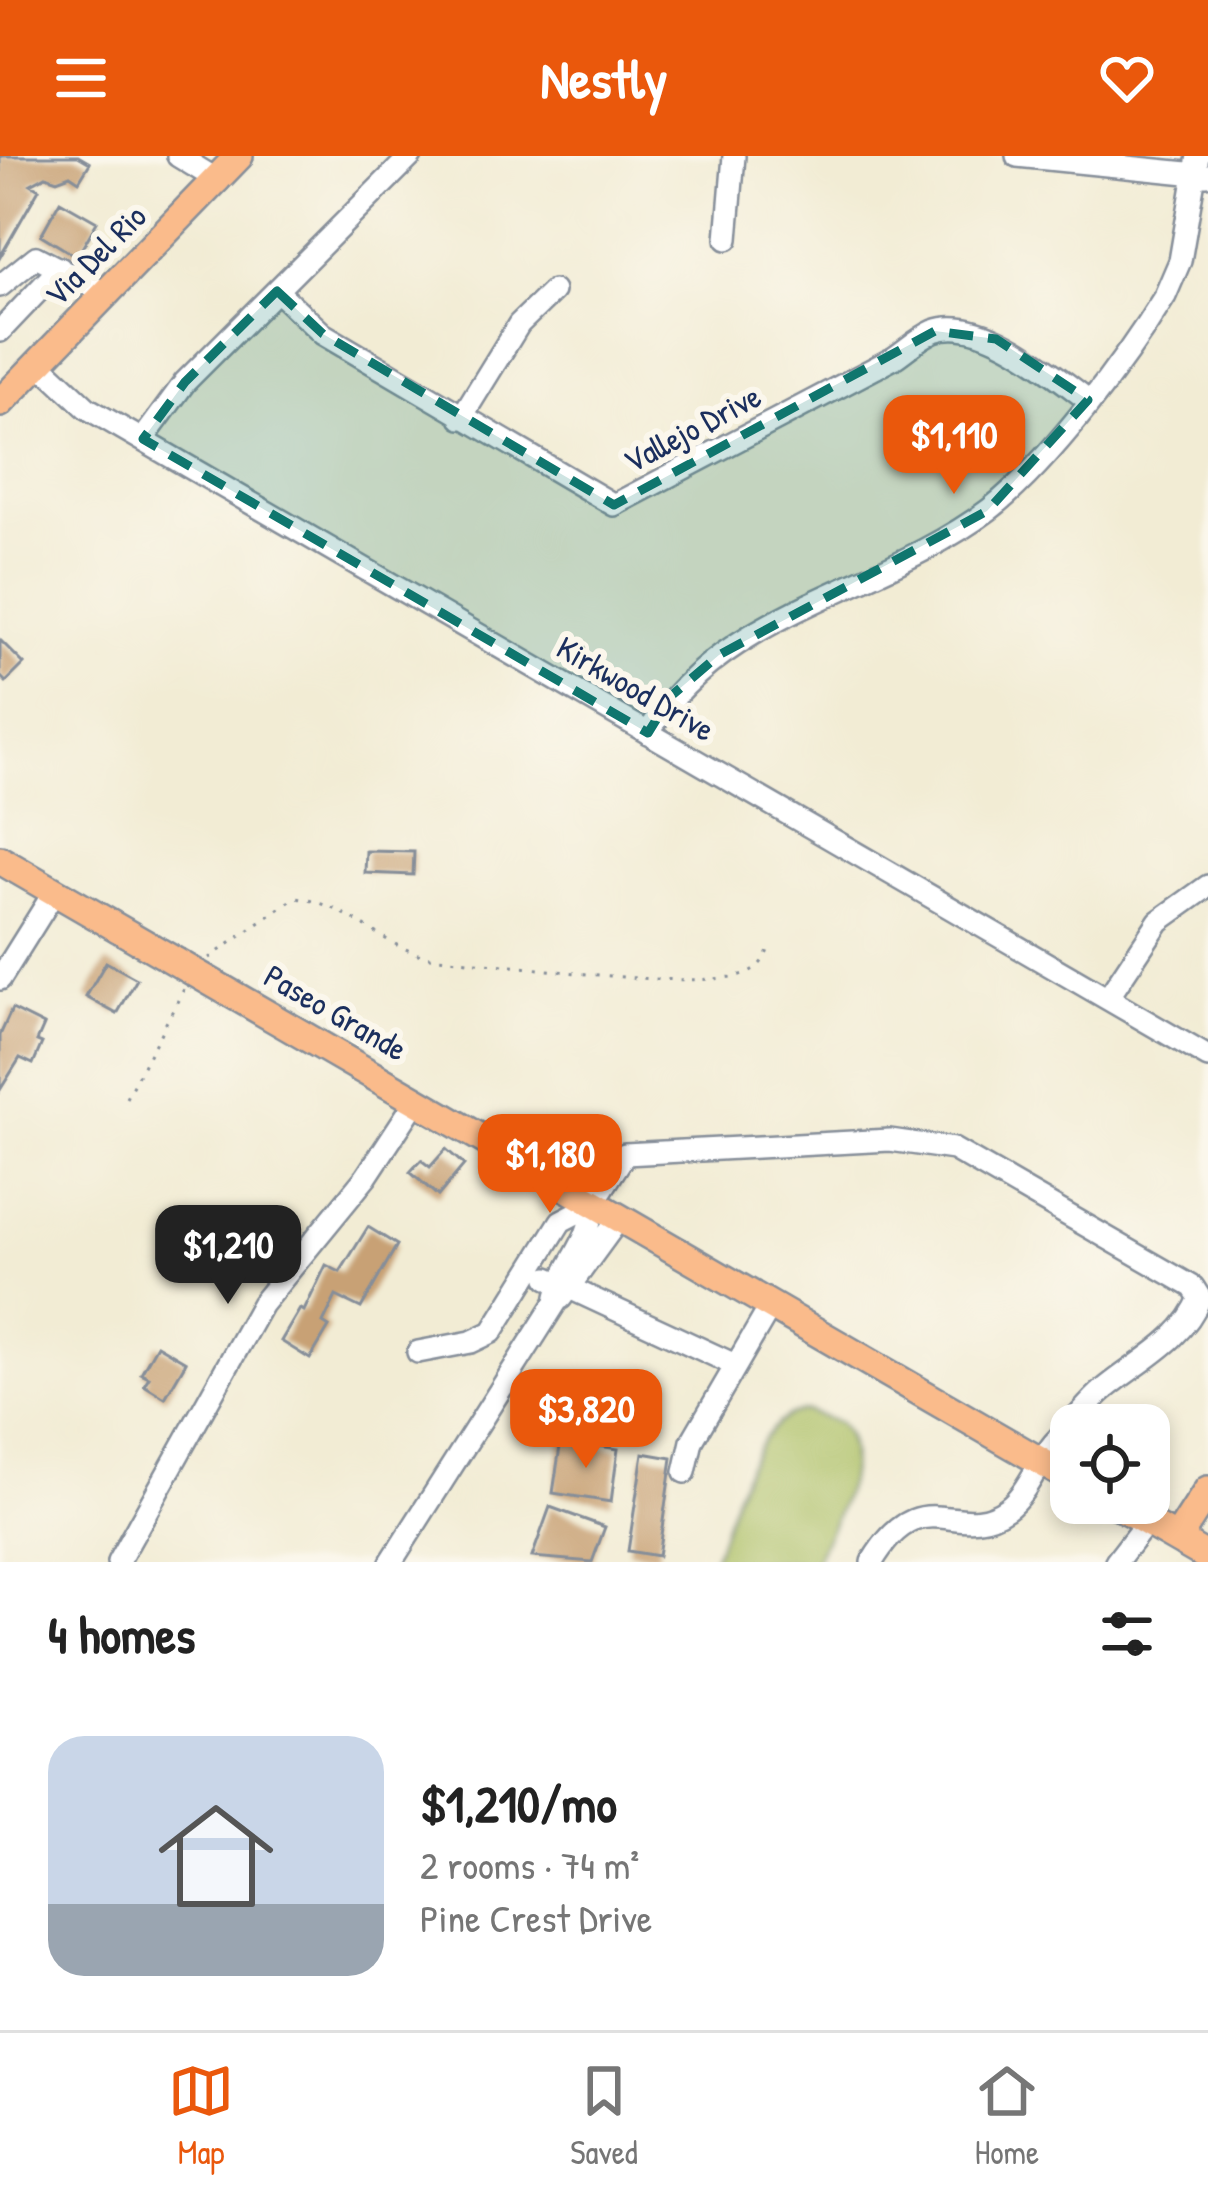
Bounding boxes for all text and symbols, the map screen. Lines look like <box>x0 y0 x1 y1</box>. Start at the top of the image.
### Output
text: Nestly <box>541 42 667 115</box>
icon: menu <box>48 45 114 111</box>
icon: heart <box>1094 45 1160 111</box>
street label: Via Del Rio <box>34 194 156 316</box>
street label: Vallejo Drive <box>616 373 768 483</box>
pin: $1,110 <box>856 395 1052 497</box>
text: $1,110 <box>910 407 998 460</box>
street label: Kirkwood Drive <box>549 625 723 751</box>
street label: Paseo Grande <box>257 953 415 1071</box>
pin: $1,180 <box>452 1114 648 1216</box>
text: $1,180 <box>505 1126 595 1179</box>
pin: $1,210 <box>130 1205 326 1307</box>
text: $1,210 <box>182 1217 274 1270</box>
pin: $3,820 <box>488 1369 684 1471</box>
text: $3,820 <box>537 1381 635 1434</box>
map controls <box>1050 1404 1170 1524</box>
button: locate <box>1050 1404 1170 1524</box>
text: 4 homes <box>48 1600 195 1669</box>
icon: filters <box>1094 1601 1160 1667</box>
text: $1,210/mo <box>420 1769 617 1838</box>
icon: home <box>144 1784 288 1928</box>
text: 2 rooms · 74 m² <box>420 1838 639 1891</box>
text: Pine Crest Drive <box>420 1891 652 1944</box>
tab: Map <box>168 2058 234 2174</box>
tab: Saved <box>570 2058 638 2174</box>
tab: Home <box>974 2058 1040 2174</box>

